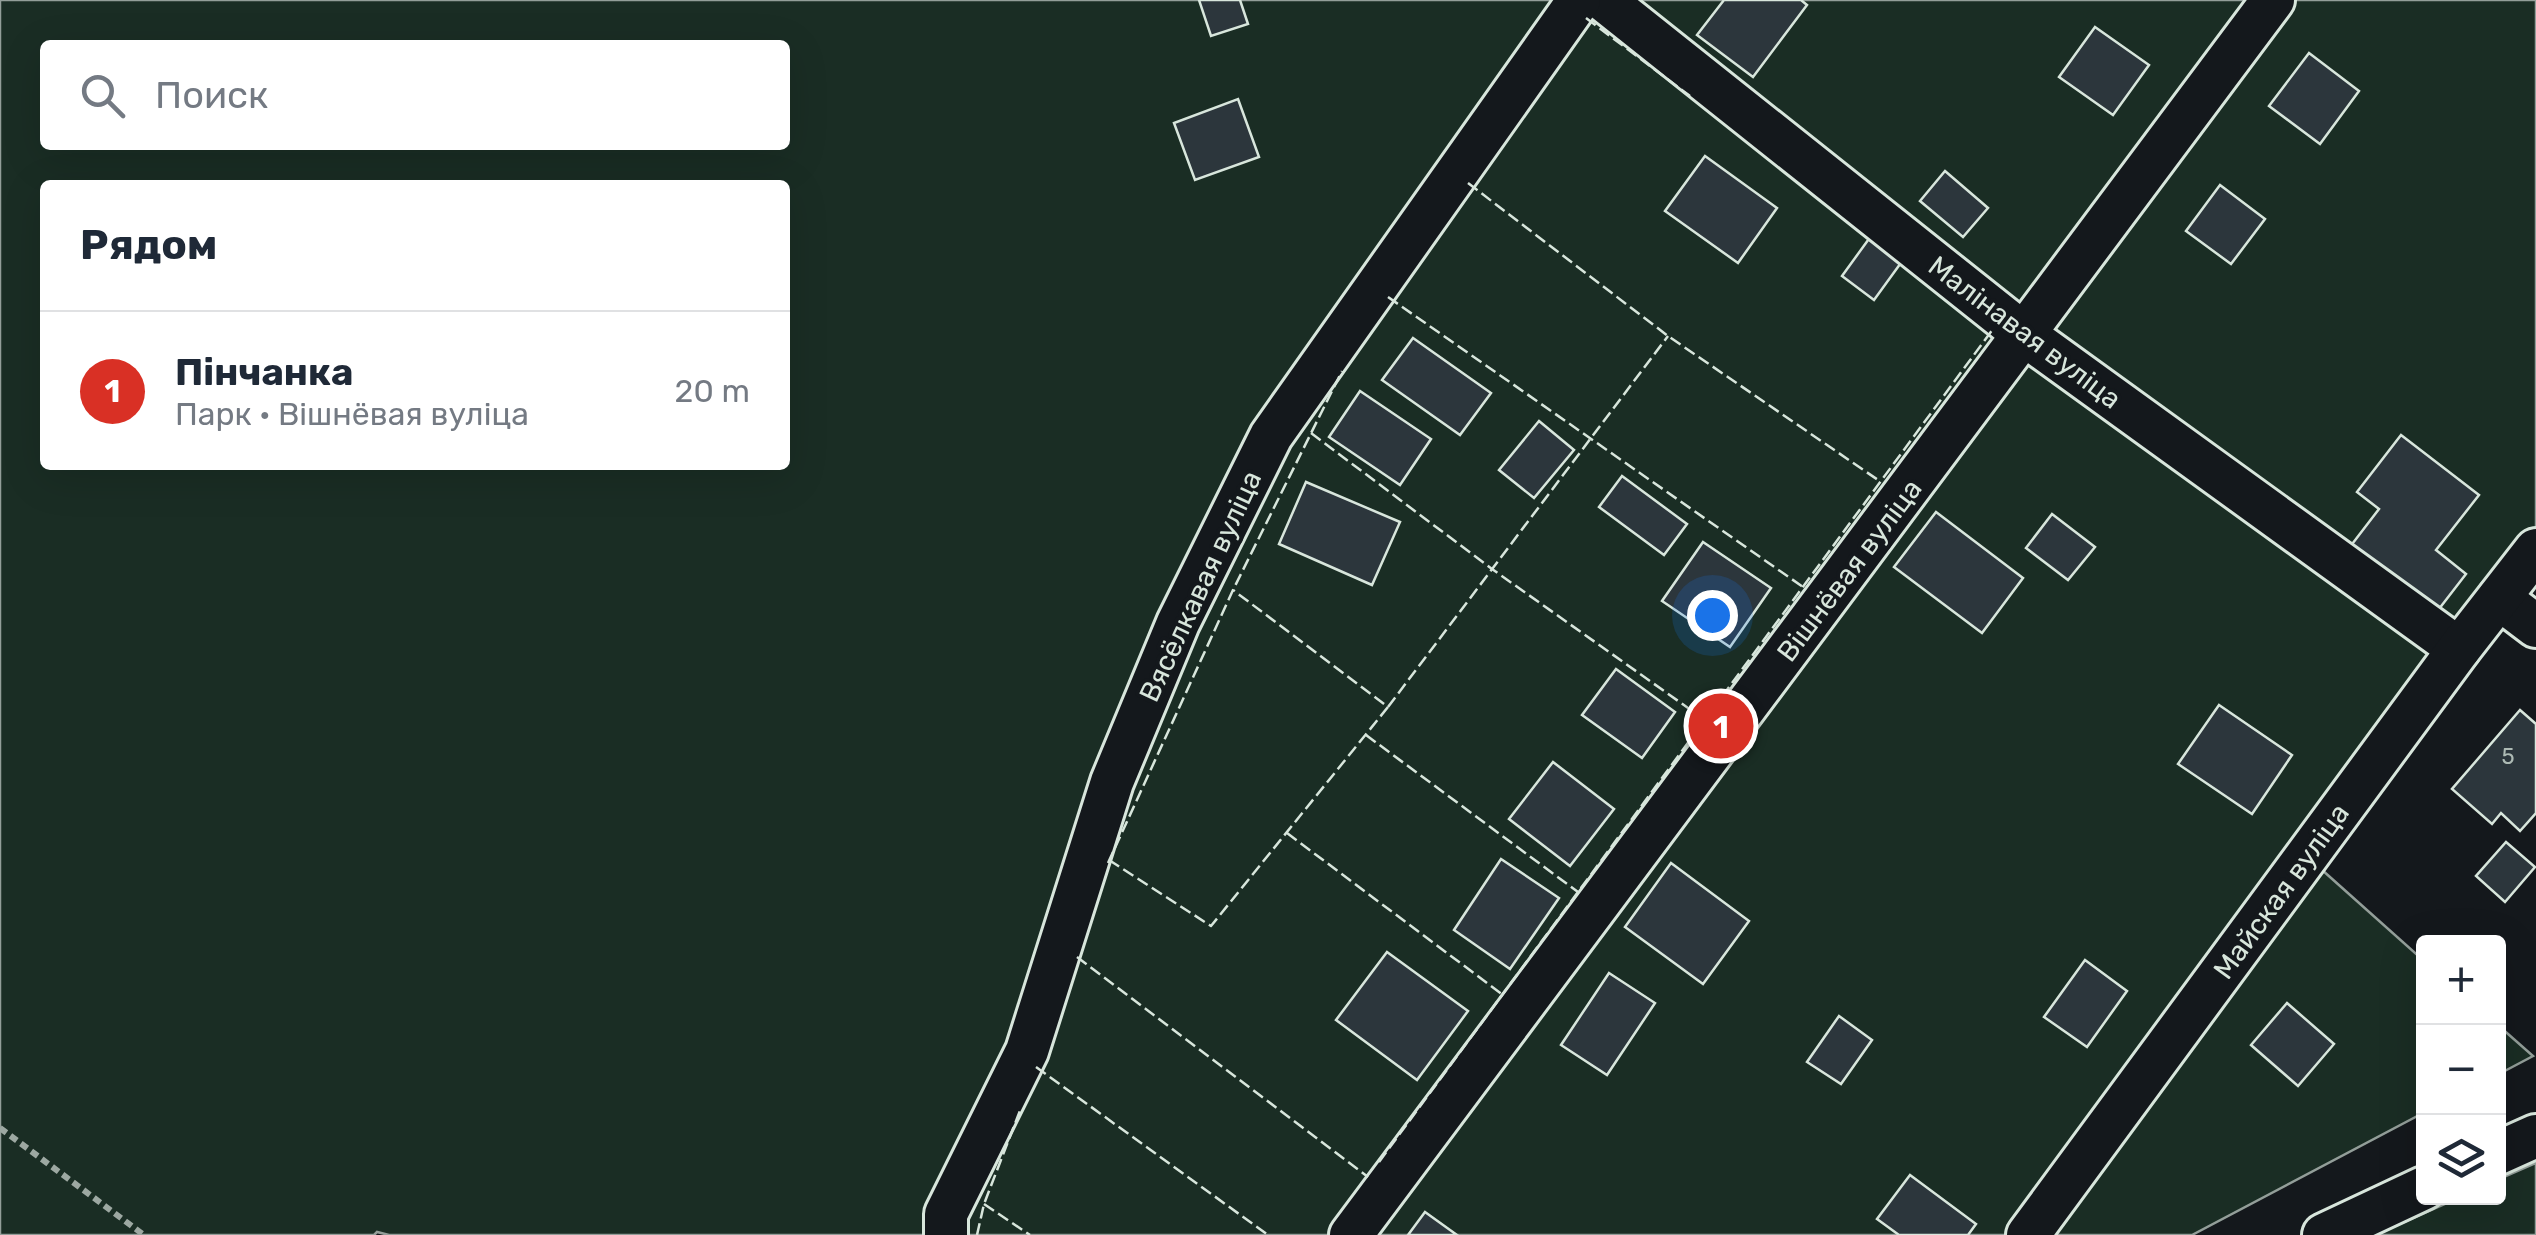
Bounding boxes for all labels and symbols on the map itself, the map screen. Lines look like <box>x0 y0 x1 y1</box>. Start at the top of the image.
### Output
street label: Малінавая вуліца <box>1922 249 2127 416</box>
street label: Вясёлкавая вуліца <box>1132 466 1268 707</box>
street label: Вішнёвая вуліца <box>1770 473 1929 668</box>
your location <box>1687 590 1738 641</box>
pin: 1 <box>1688 688 1754 764</box>
house number: 5 <box>2501 743 2515 770</box>
street label: Майская вуліца <box>2207 797 2356 985</box>

